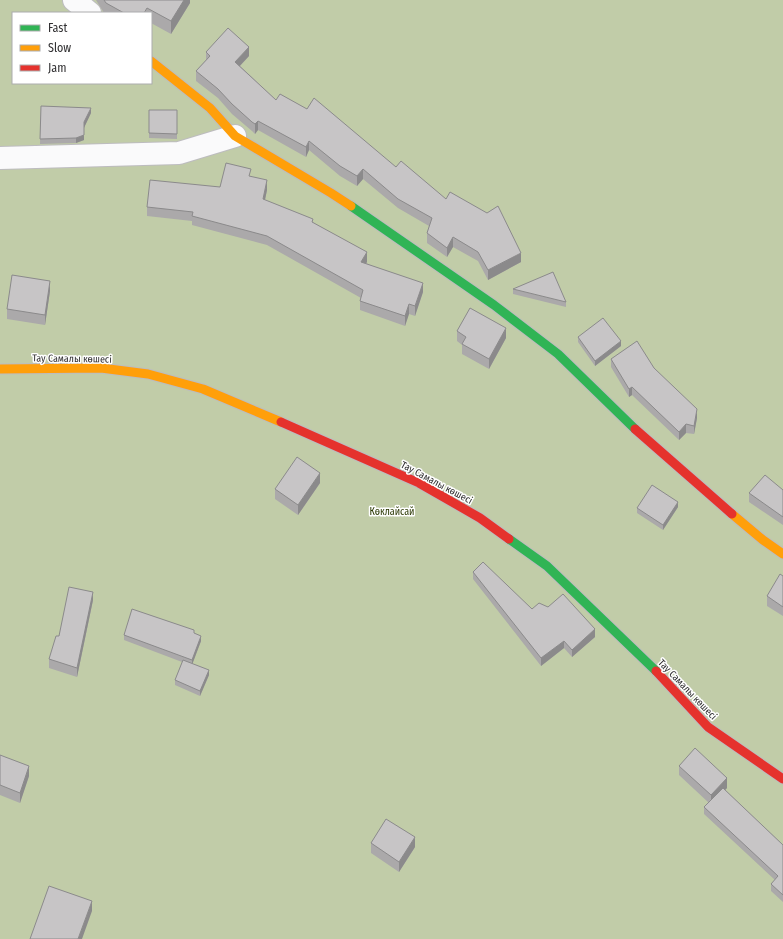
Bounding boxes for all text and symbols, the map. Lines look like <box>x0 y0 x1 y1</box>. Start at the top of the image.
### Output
legend <box>12 12 152 84</box>
text: Fast <box>48 21 67 35</box>
text: Slow <box>48 41 71 55</box>
text: Jam <box>48 61 66 75</box>
street label: Тау Самалы көшесі <box>32 351 112 366</box>
street label: Тау Самалы көшесі <box>399 458 475 507</box>
park label: Көклайсай <box>369 506 415 518</box>
street label: Тау Самалы көшесі <box>655 656 720 722</box>

